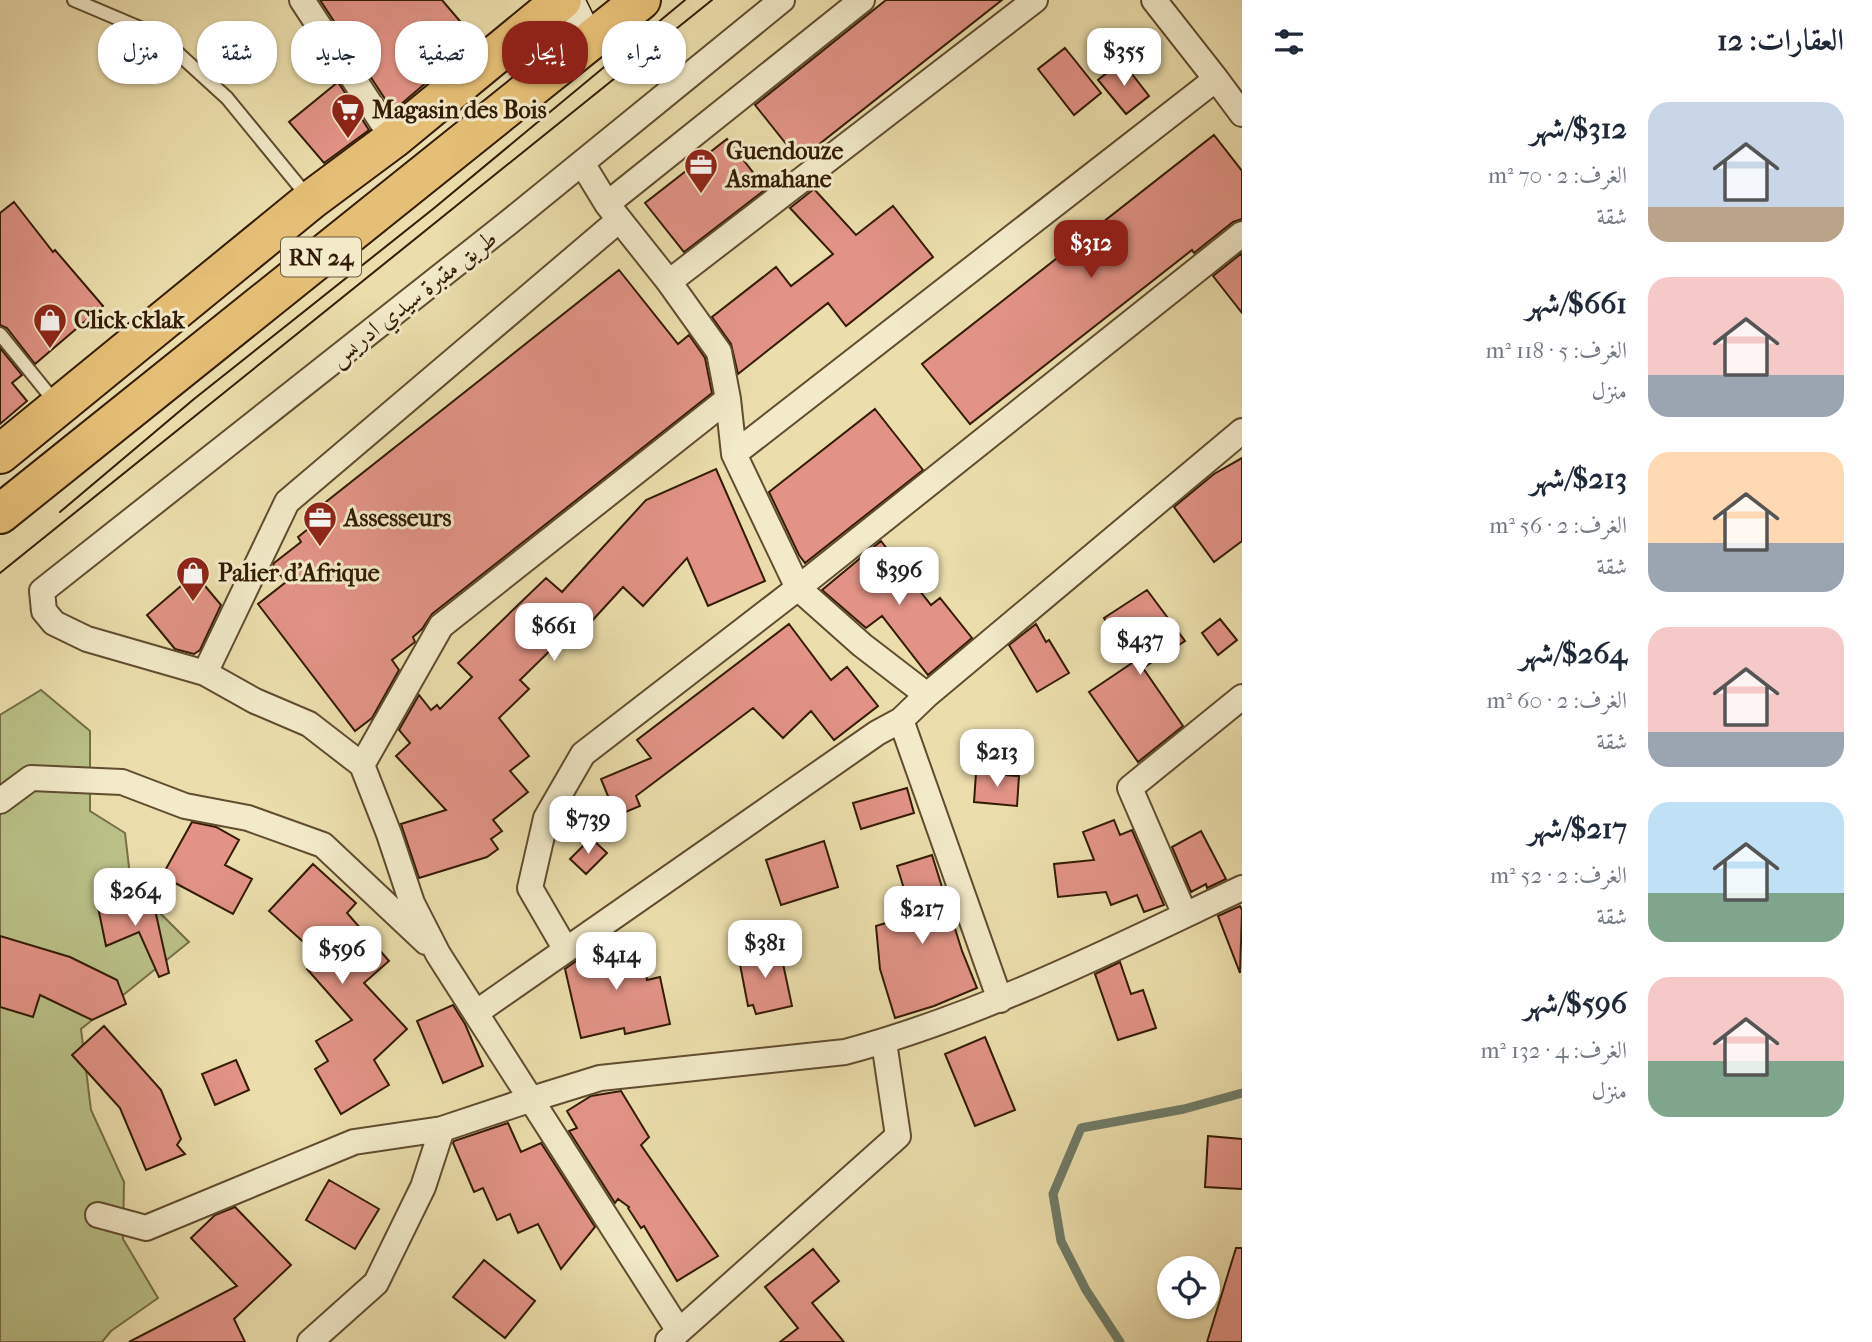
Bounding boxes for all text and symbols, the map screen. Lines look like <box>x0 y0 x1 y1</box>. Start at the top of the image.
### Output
chip: منزل <box>98 21 183 84</box>
chip: شقة <box>197 21 277 84</box>
chip: جديد <box>291 21 381 84</box>
chip: تصفية <box>395 21 488 84</box>
chip: إيجار <box>502 21 588 84</box>
chip: شراء <box>602 21 686 84</box>
icon: filters <box>1270 23 1308 61</box>
text: العقارات: 12 <box>1717 23 1844 58</box>
pin: $355 <box>1083 28 1165 88</box>
text: $355 <box>1103 37 1145 64</box>
supermarket icon: Magasin des Bois <box>329 91 367 140</box>
place label: Magasin des Bois <box>372 96 547 124</box>
text: $312/شهر <box>1530 111 1627 146</box>
icon: home <box>1704 130 1788 214</box>
place label: Guendouze Asmahane <box>724 137 843 193</box>
office icon: Guendouze Asmahane <box>682 146 720 195</box>
text: الغرف: 2 · 70 m² <box>1488 162 1627 189</box>
text: شقة <box>1597 203 1627 230</box>
pin: $312 <box>1050 220 1132 280</box>
street label: طريق مقبرة سيدي ادريس <box>324 224 505 376</box>
text: $312 <box>1070 229 1112 256</box>
road number: RN 24 <box>281 238 361 276</box>
text: $661/شهر <box>1526 286 1627 321</box>
shop icon: Click cklak <box>31 301 69 350</box>
icon: home <box>1704 305 1788 389</box>
place label: Click cklak <box>74 306 185 334</box>
text: الغرف: 5 · 118 m² <box>1486 337 1627 364</box>
text: منزل <box>1592 378 1627 405</box>
text: $213/شهر <box>1530 461 1627 496</box>
icon: home <box>1704 480 1788 564</box>
office icon: Assesseurs <box>301 499 339 548</box>
place label: Assesseurs <box>342 504 451 532</box>
text: الغرف: 2 · 56 m² <box>1489 512 1627 539</box>
pin: $396 <box>858 548 940 607</box>
text: شقة <box>1597 553 1627 580</box>
shop icon: Palier d'Afrique <box>174 554 212 603</box>
text: $396 <box>876 556 922 583</box>
place label: Palier d'Afrique <box>218 559 380 587</box>
pin: $661 <box>513 604 595 663</box>
text: $661 <box>531 612 577 639</box>
pin: $437 <box>1099 618 1181 677</box>
text: $437 <box>1117 626 1163 653</box>
text: $264/شهر <box>1519 636 1627 671</box>
icon: home <box>1704 655 1788 739</box>
text: الغرف: 2 · 60 m² <box>1487 687 1627 714</box>
text: شقة <box>1597 728 1627 755</box>
pin: $213 <box>956 730 1038 789</box>
text: $213 <box>976 738 1018 765</box>
pin: $739 <box>547 796 629 856</box>
text: $739 <box>565 805 611 832</box>
text: $217/شهر <box>1528 811 1627 846</box>
icon: home <box>1704 830 1788 914</box>
text: الغرف: 2 · 52 m² <box>1490 862 1627 889</box>
pin: $264 <box>94 869 176 928</box>
text: $264 <box>110 877 160 904</box>
pin: $217 <box>881 886 963 946</box>
text: $217 <box>900 895 944 922</box>
text: شقة <box>1597 903 1627 930</box>
pin: $381 <box>724 920 806 980</box>
pin: $596 <box>301 926 383 986</box>
text: $381 <box>744 929 786 956</box>
pin: $414 <box>575 932 657 992</box>
text: $596 <box>318 935 366 962</box>
text: $414 <box>592 941 640 968</box>
text: $596/شهر <box>1524 986 1627 1021</box>
icon: home <box>1704 1005 1788 1089</box>
text: الغرف: 4 · 132 m² <box>1480 1037 1627 1064</box>
text: منزل <box>1592 1078 1627 1105</box>
map controls <box>1157 1256 1220 1319</box>
button: locate <box>1157 1256 1220 1319</box>

